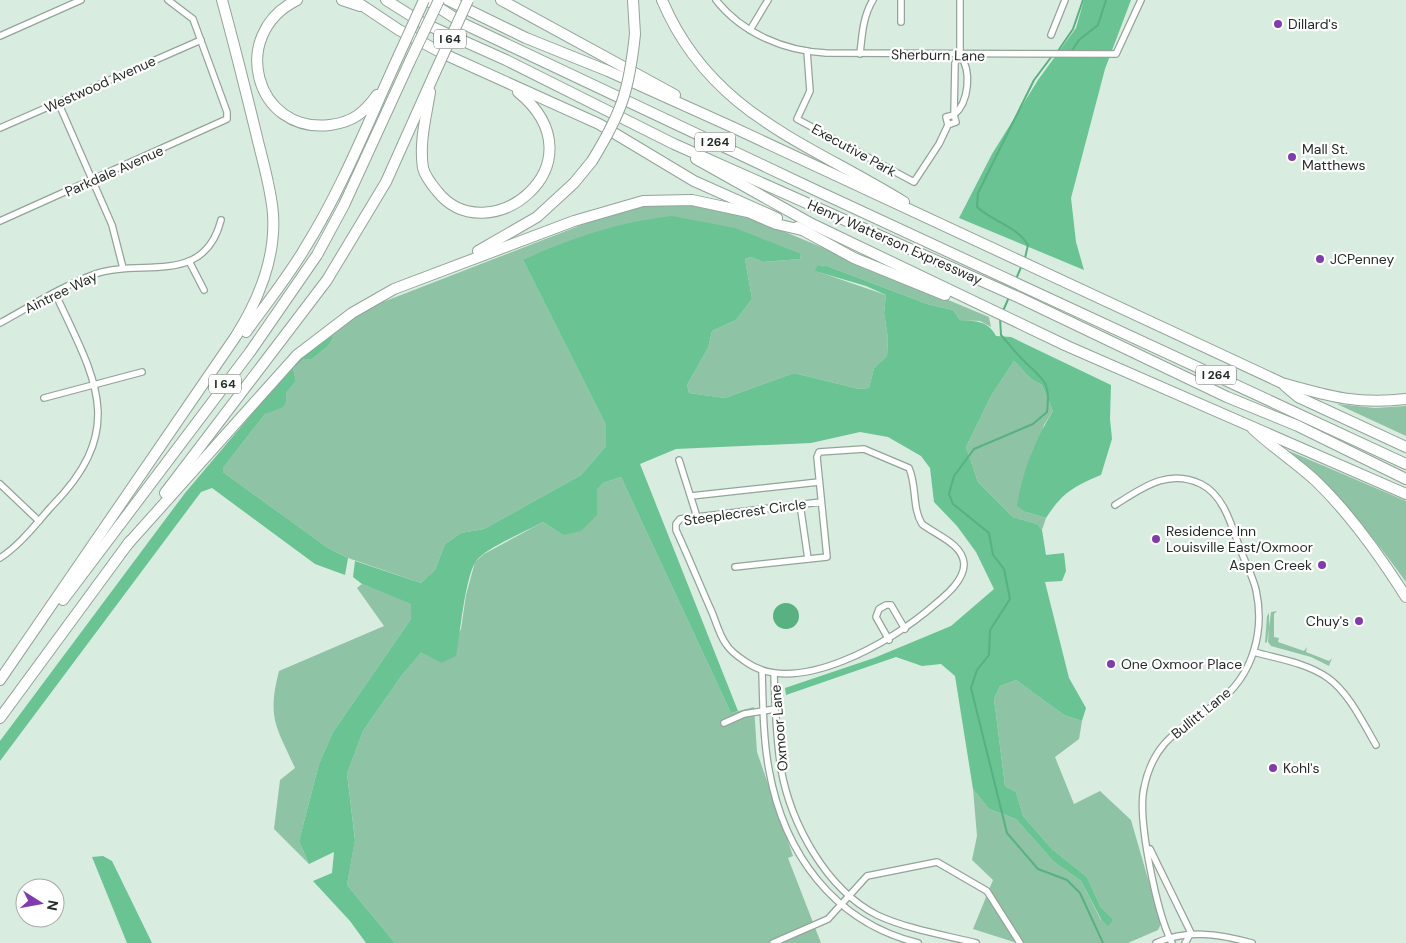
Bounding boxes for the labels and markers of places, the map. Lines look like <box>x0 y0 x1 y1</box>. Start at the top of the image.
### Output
place label: Dillard's <box>1288 15 1338 33</box>
marker: Dillard's <box>1272 18 1284 30</box>
place label: Mall St. Matthews <box>1302 140 1366 174</box>
marker: Mall St. Matthews <box>1286 151 1298 163</box>
place label: JCPenney <box>1330 250 1394 268</box>
marker: JCPenney <box>1314 253 1326 265</box>
place label: Residence Inn Louisville East/Oxmoor <box>1166 522 1313 556</box>
marker: Residence Inn Louisville East/Oxmoor <box>1150 533 1162 545</box>
place label: Aspen Creek <box>1229 556 1312 574</box>
marker: Aspen Creek <box>1316 559 1328 571</box>
place label: Chuy's <box>1306 612 1349 630</box>
marker: Chuy's <box>1353 615 1365 627</box>
place label: One Oxmoor Place <box>1121 655 1242 673</box>
marker: One Oxmoor Place <box>1105 658 1117 670</box>
place label: Kohl's <box>1283 759 1319 777</box>
marker: Kohl's <box>1267 762 1279 774</box>

